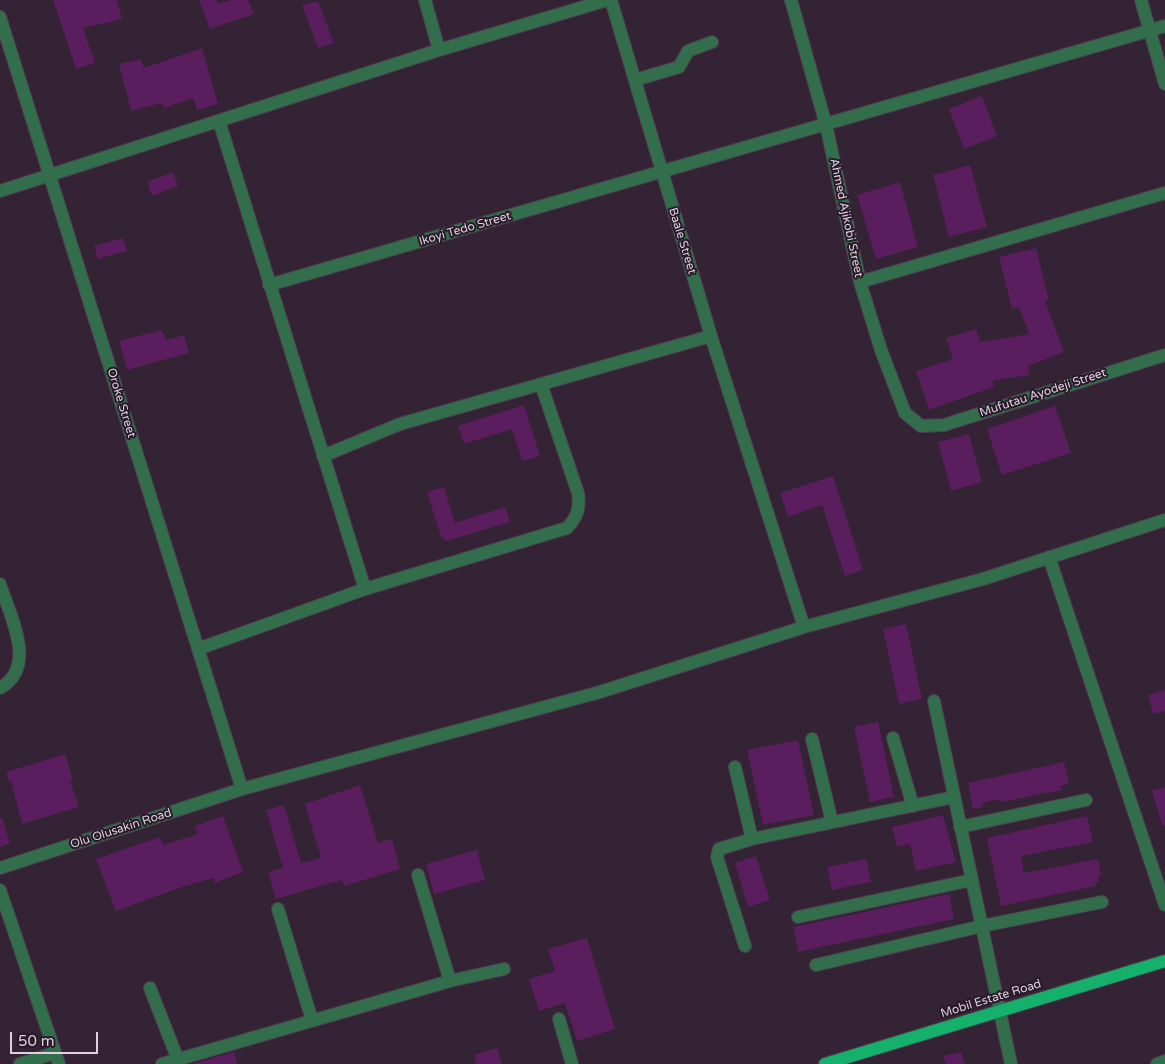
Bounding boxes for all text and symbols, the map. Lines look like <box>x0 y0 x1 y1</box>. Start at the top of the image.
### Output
street label: Ahmed Ajikobi Street <box>826 157 866 279</box>
street label: Baale Street <box>665 206 699 276</box>
street label: Ikoyi Tedo Street <box>417 209 513 249</box>
street label: Oroke Street <box>104 366 138 440</box>
street label: Mufutau Ayodeji Street <box>978 366 1108 420</box>
street label: Olu Olusakin Road <box>69 806 173 852</box>
street label: Mobil Estate Road <box>939 977 1043 1021</box>
scale bar <box>12 1022 100 1054</box>
text: 50 m <box>18 1032 55 1050</box>

